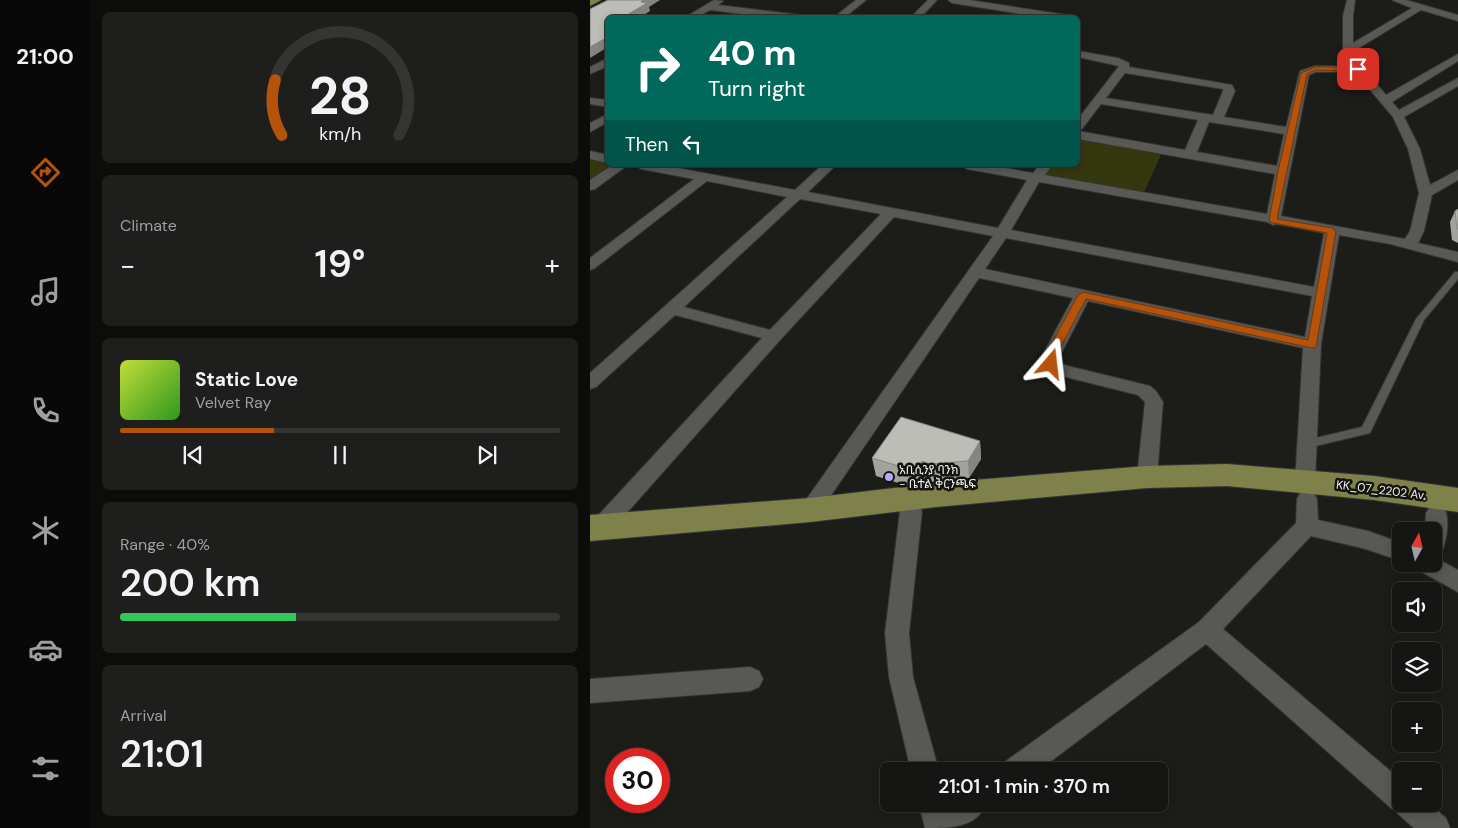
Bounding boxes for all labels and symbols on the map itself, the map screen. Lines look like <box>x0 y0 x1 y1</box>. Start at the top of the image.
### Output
pin <box>1337 48 1379 90</box>
position arrow <box>1024 337 1076 389</box>
place label: አቢሲንያ ባንክ - ቤተል ቅርንጫፍ <box>899 462 976 492</box>
marker: አቢሲንያ ባንክ - ቤተል ቅርንጫፍ <box>883 471 895 483</box>
street label: KK_07_2202 Av. <box>1335 477 1427 503</box>
north arrow <box>1392 522 1442 572</box>
speed limit sign: 30 <box>605 748 670 813</box>

